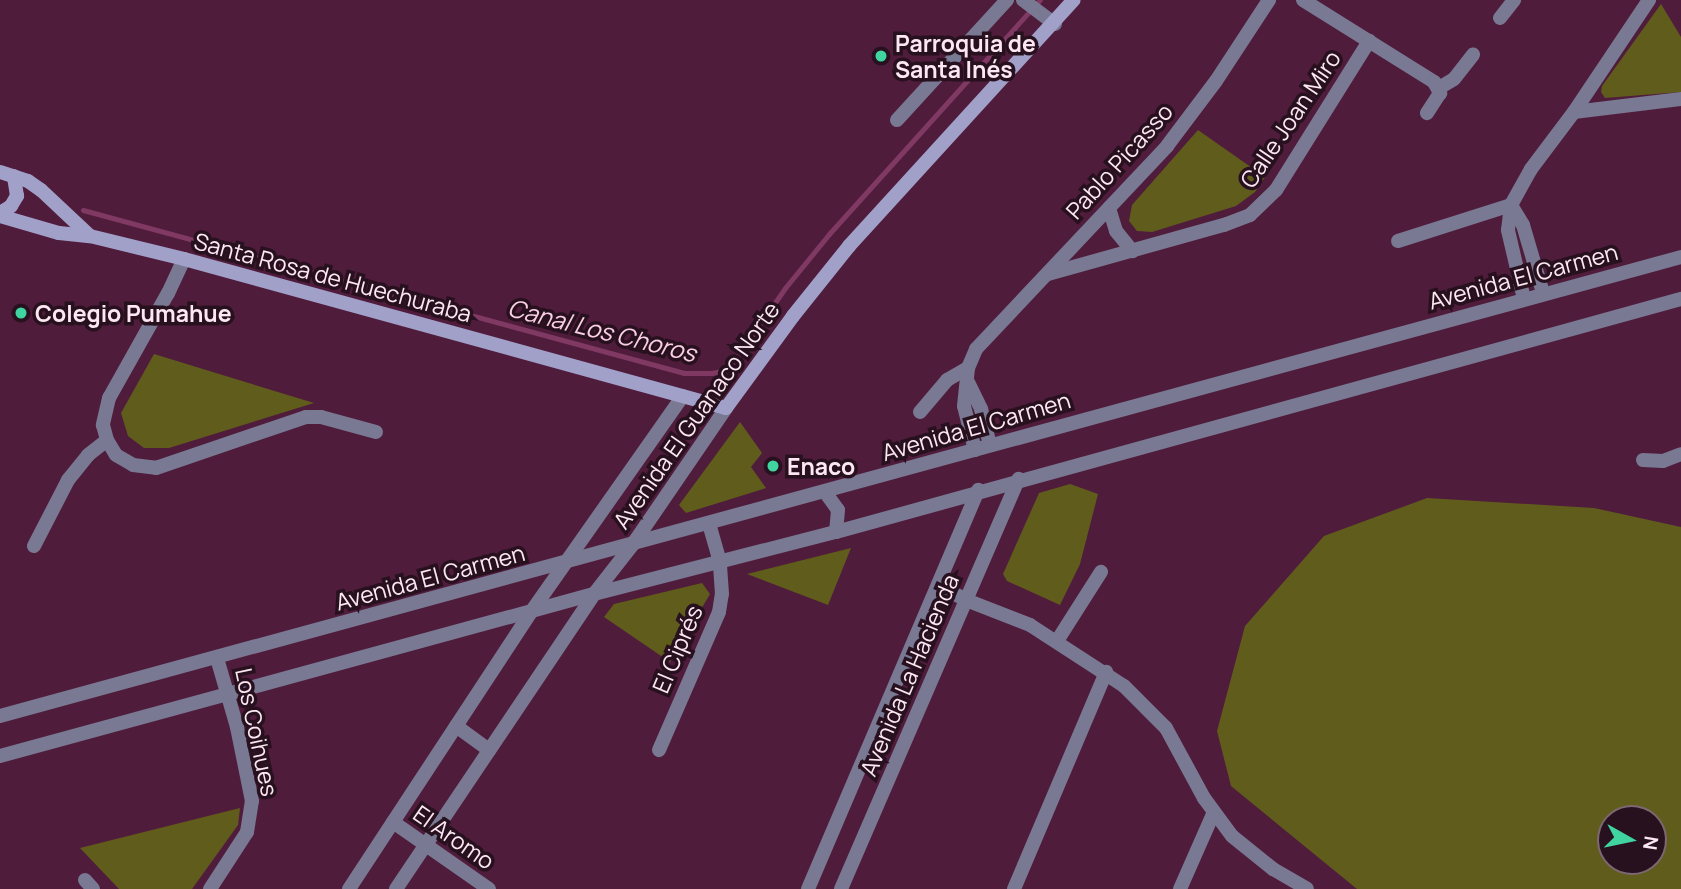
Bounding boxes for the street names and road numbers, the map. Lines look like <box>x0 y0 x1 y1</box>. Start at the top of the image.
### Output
street label: Calle Joan Miro <box>1234 45 1346 193</box>
street label: Pablo Picasso <box>1060 98 1178 224</box>
street label: Santa Rosa de Huechuraba <box>191 227 475 327</box>
street label: Avenida El Carmen <box>1425 237 1621 315</box>
street label: Avenida El Guanaco Norte <box>607 296 785 534</box>
street label: Avenida El Carmen <box>879 386 1073 466</box>
street label: Avenida El Carmen <box>332 538 528 616</box>
street label: Avenida La Hacienda <box>854 570 964 780</box>
street label: El Ciprés <box>646 601 708 697</box>
street label: Los Coihues <box>230 665 284 799</box>
street label: El Aromo <box>408 799 500 875</box>

